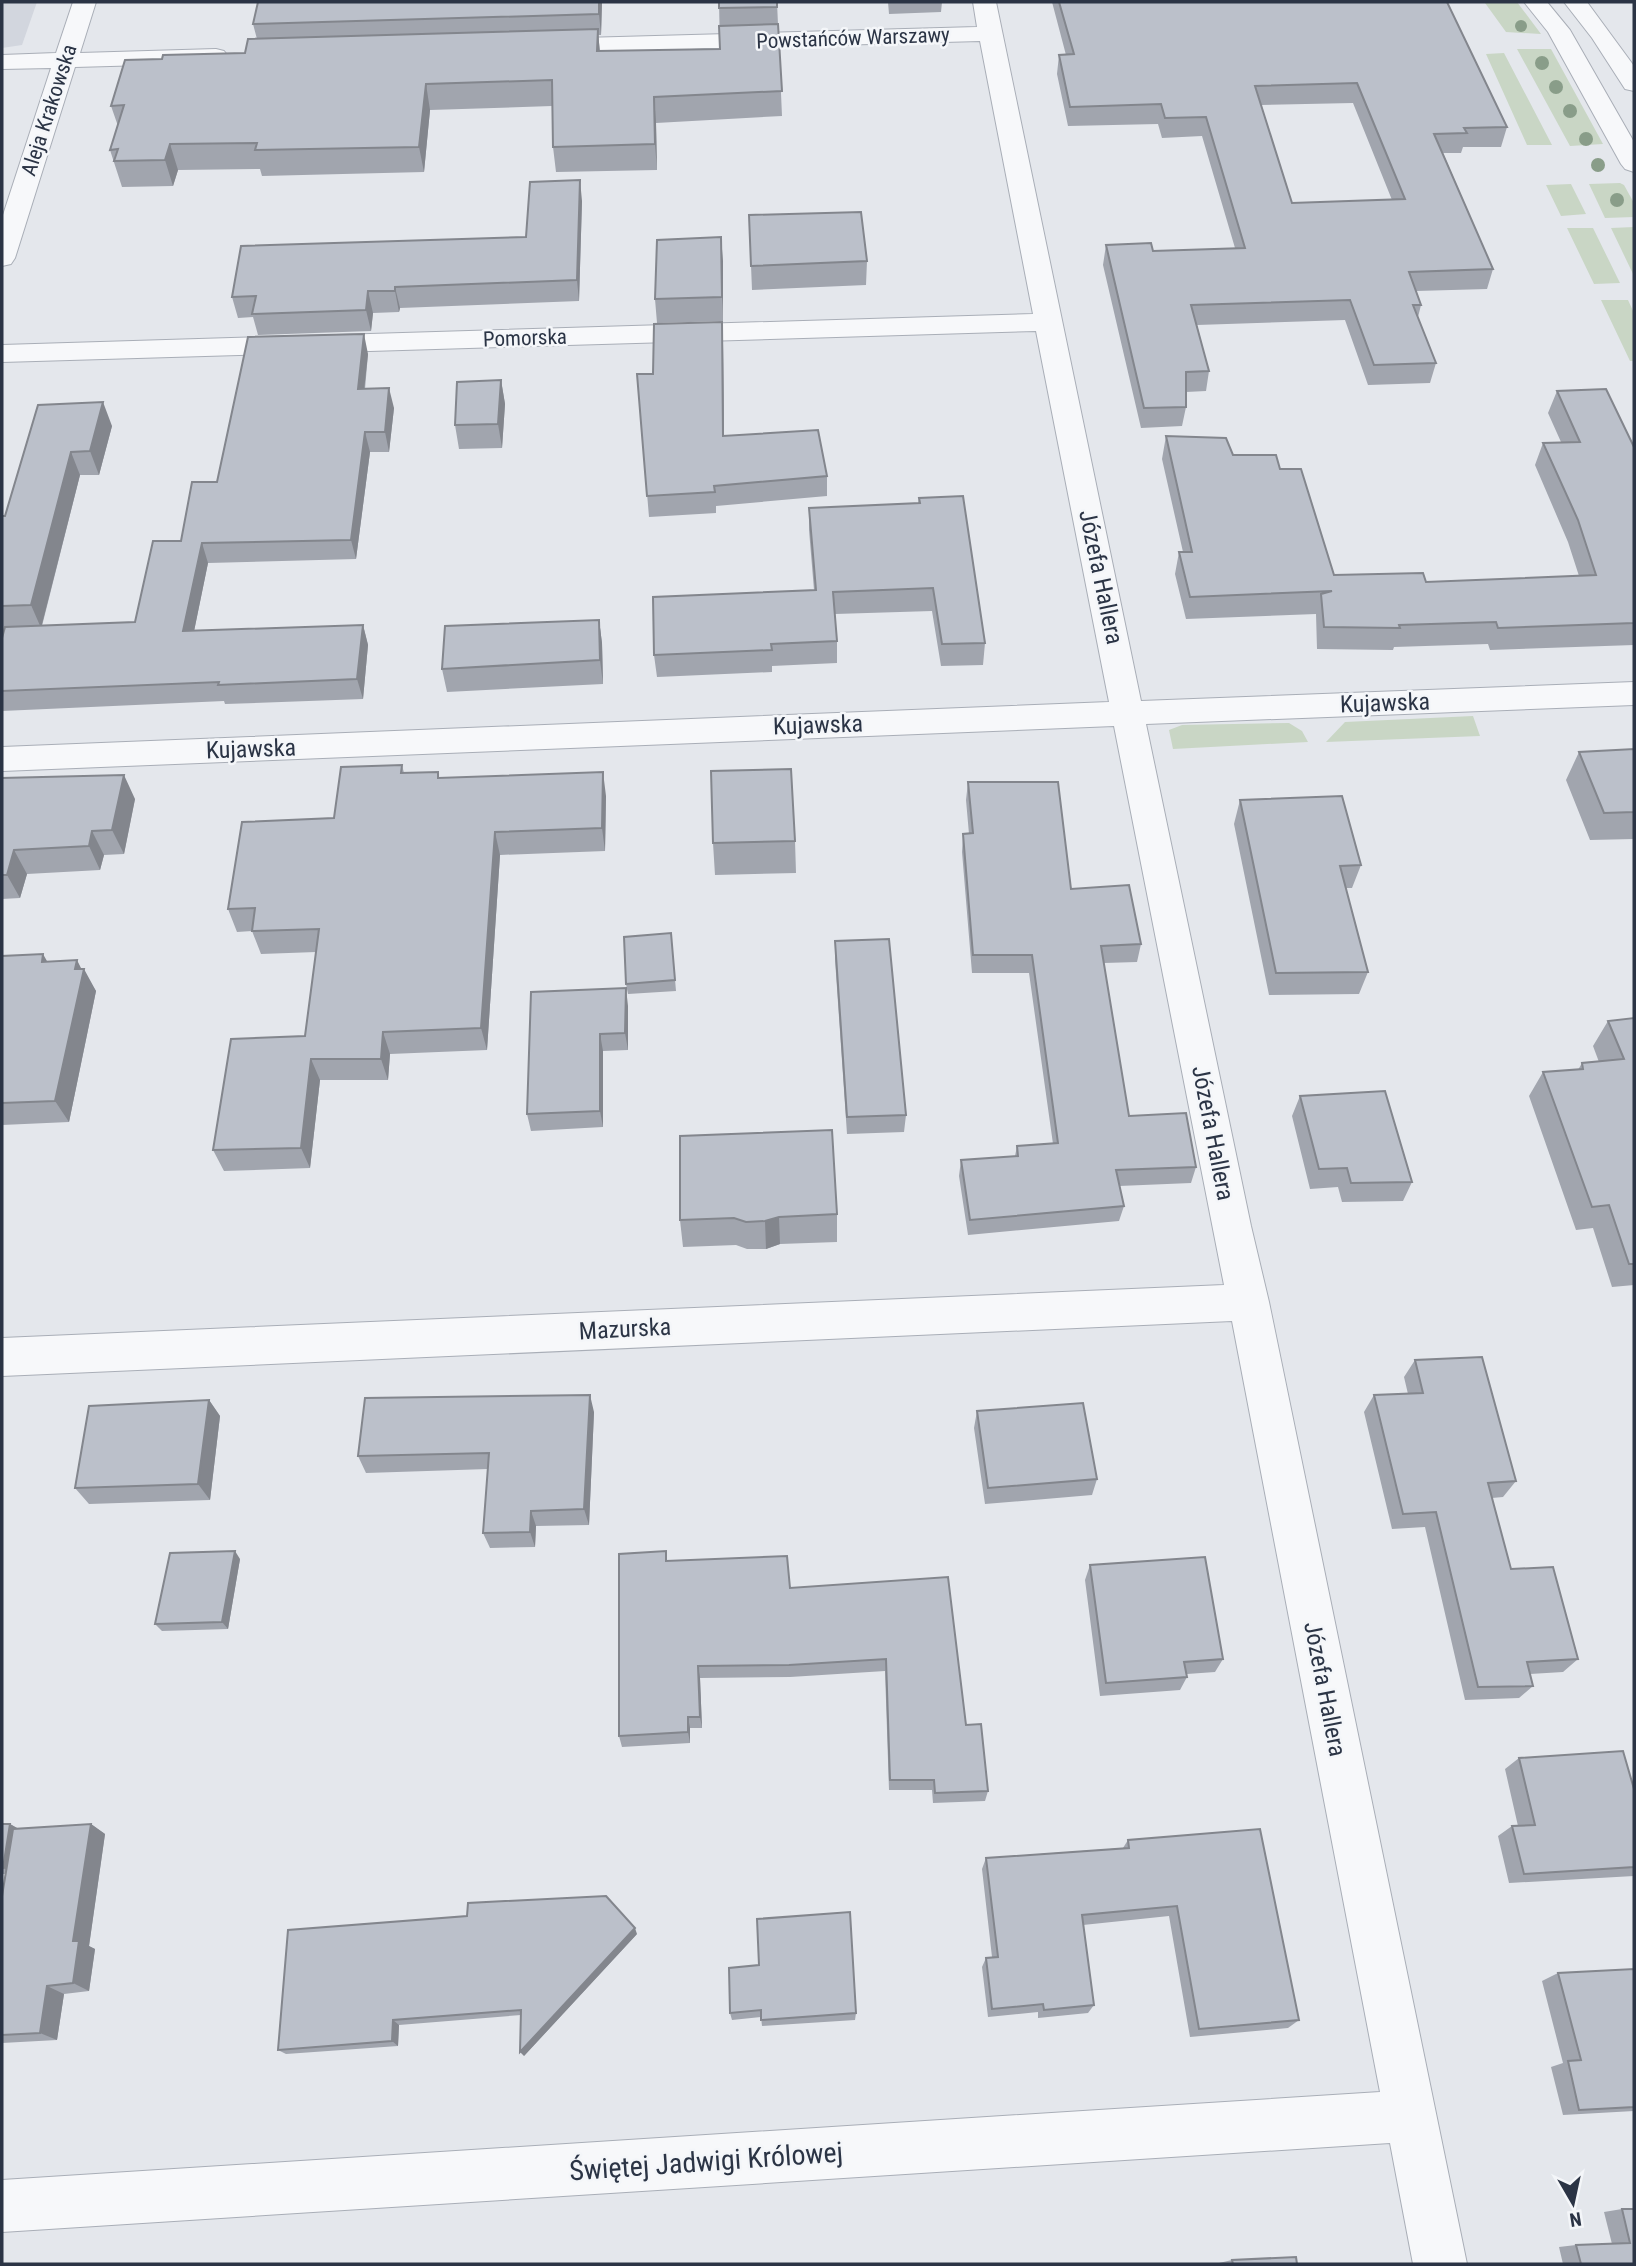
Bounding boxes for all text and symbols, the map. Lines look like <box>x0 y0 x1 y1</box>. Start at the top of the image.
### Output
street label: Powstańców Warszawy <box>756 23 951 53</box>
street label: Aleja Krakowska <box>16 41 82 179</box>
street label: Pomorska <box>483 325 567 351</box>
street label: Józefa Hallera <box>1073 507 1129 647</box>
street label: Kujawska <box>1339 687 1431 719</box>
street label: Kujawska <box>772 709 864 741</box>
street label: Kujawska <box>205 733 297 765</box>
street label: Józefa Hallera <box>1186 1063 1240 1203</box>
street label: Mazurska <box>578 1313 672 1345</box>
street label: Józefa Hallera <box>1298 1619 1352 1759</box>
street label: Świętej Jadwigi Królowej <box>568 2135 844 2188</box>
north arrow <box>1538 2168 1608 2238</box>
text: N <box>1568 2207 1583 2232</box>

